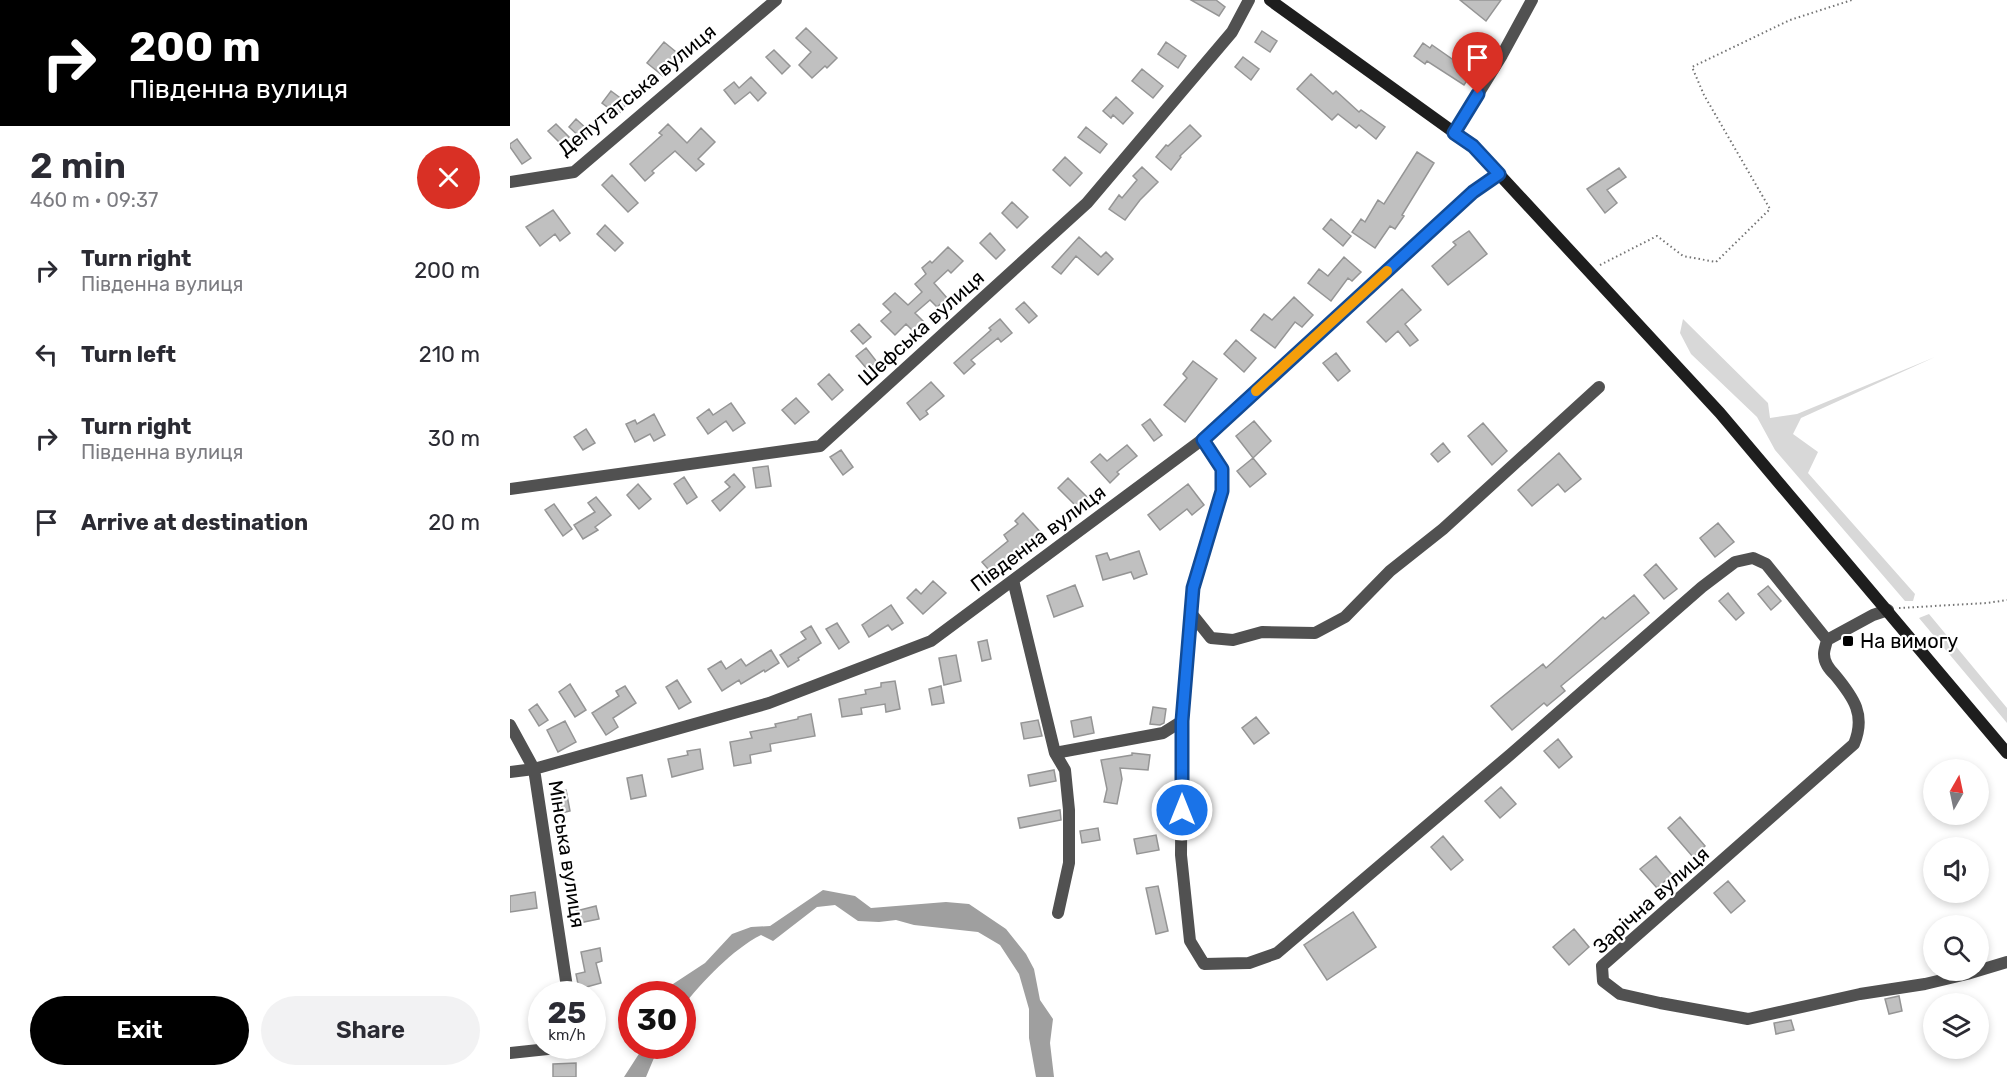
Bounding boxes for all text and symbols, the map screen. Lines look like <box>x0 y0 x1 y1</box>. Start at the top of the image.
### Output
street label: Депутатська вулиця <box>553 19 721 161</box>
text: 200 m <box>129 22 261 72</box>
icon: right <box>30 24 108 102</box>
pin <box>1452 32 1503 94</box>
icon: arrive <box>1461 41 1494 74</box>
text: Південна вулиця <box>129 73 348 105</box>
text: 2 min <box>30 144 126 187</box>
button: close <box>417 146 480 209</box>
text: 460 m · 09:37 <box>30 188 158 212</box>
text: Turn right <box>81 245 191 272</box>
icon: right <box>30 254 63 287</box>
text: 200 m <box>414 257 480 284</box>
street label: Шефська вулиця <box>853 265 989 391</box>
text: Південна вулиця <box>81 272 243 296</box>
icon: left <box>30 338 63 371</box>
text: Turn left <box>81 341 176 368</box>
text: 210 m <box>419 341 480 368</box>
text: Turn right <box>81 413 191 440</box>
icon: right <box>30 422 63 455</box>
text: 30 m <box>428 425 480 452</box>
text: Південна вулиця <box>81 440 243 464</box>
street label: Південна вулиця <box>966 480 1110 596</box>
icon: arrive <box>30 506 63 539</box>
text: Arrive at destination <box>81 509 308 536</box>
text: 20 m <box>428 509 480 536</box>
place label: На вимогу <box>1860 629 1958 653</box>
marker: На вимогу <box>1841 634 1855 648</box>
north arrow <box>1923 759 1989 825</box>
map controls <box>1923 759 1989 1059</box>
street label: Мінська вулиця <box>543 778 591 930</box>
position arrow <box>1150 778 1214 842</box>
button: sound <box>1923 837 1989 903</box>
street label: Зарічна вулиця <box>1588 842 1714 958</box>
button: search <box>1923 915 1989 981</box>
speed limit sign: 30 <box>618 981 696 1059</box>
button: layers <box>1923 993 1989 1059</box>
text: 25 <box>548 995 586 1031</box>
button: Exit <box>30 996 249 1065</box>
button: Share <box>261 996 480 1065</box>
text: km/h <box>548 1026 586 1044</box>

